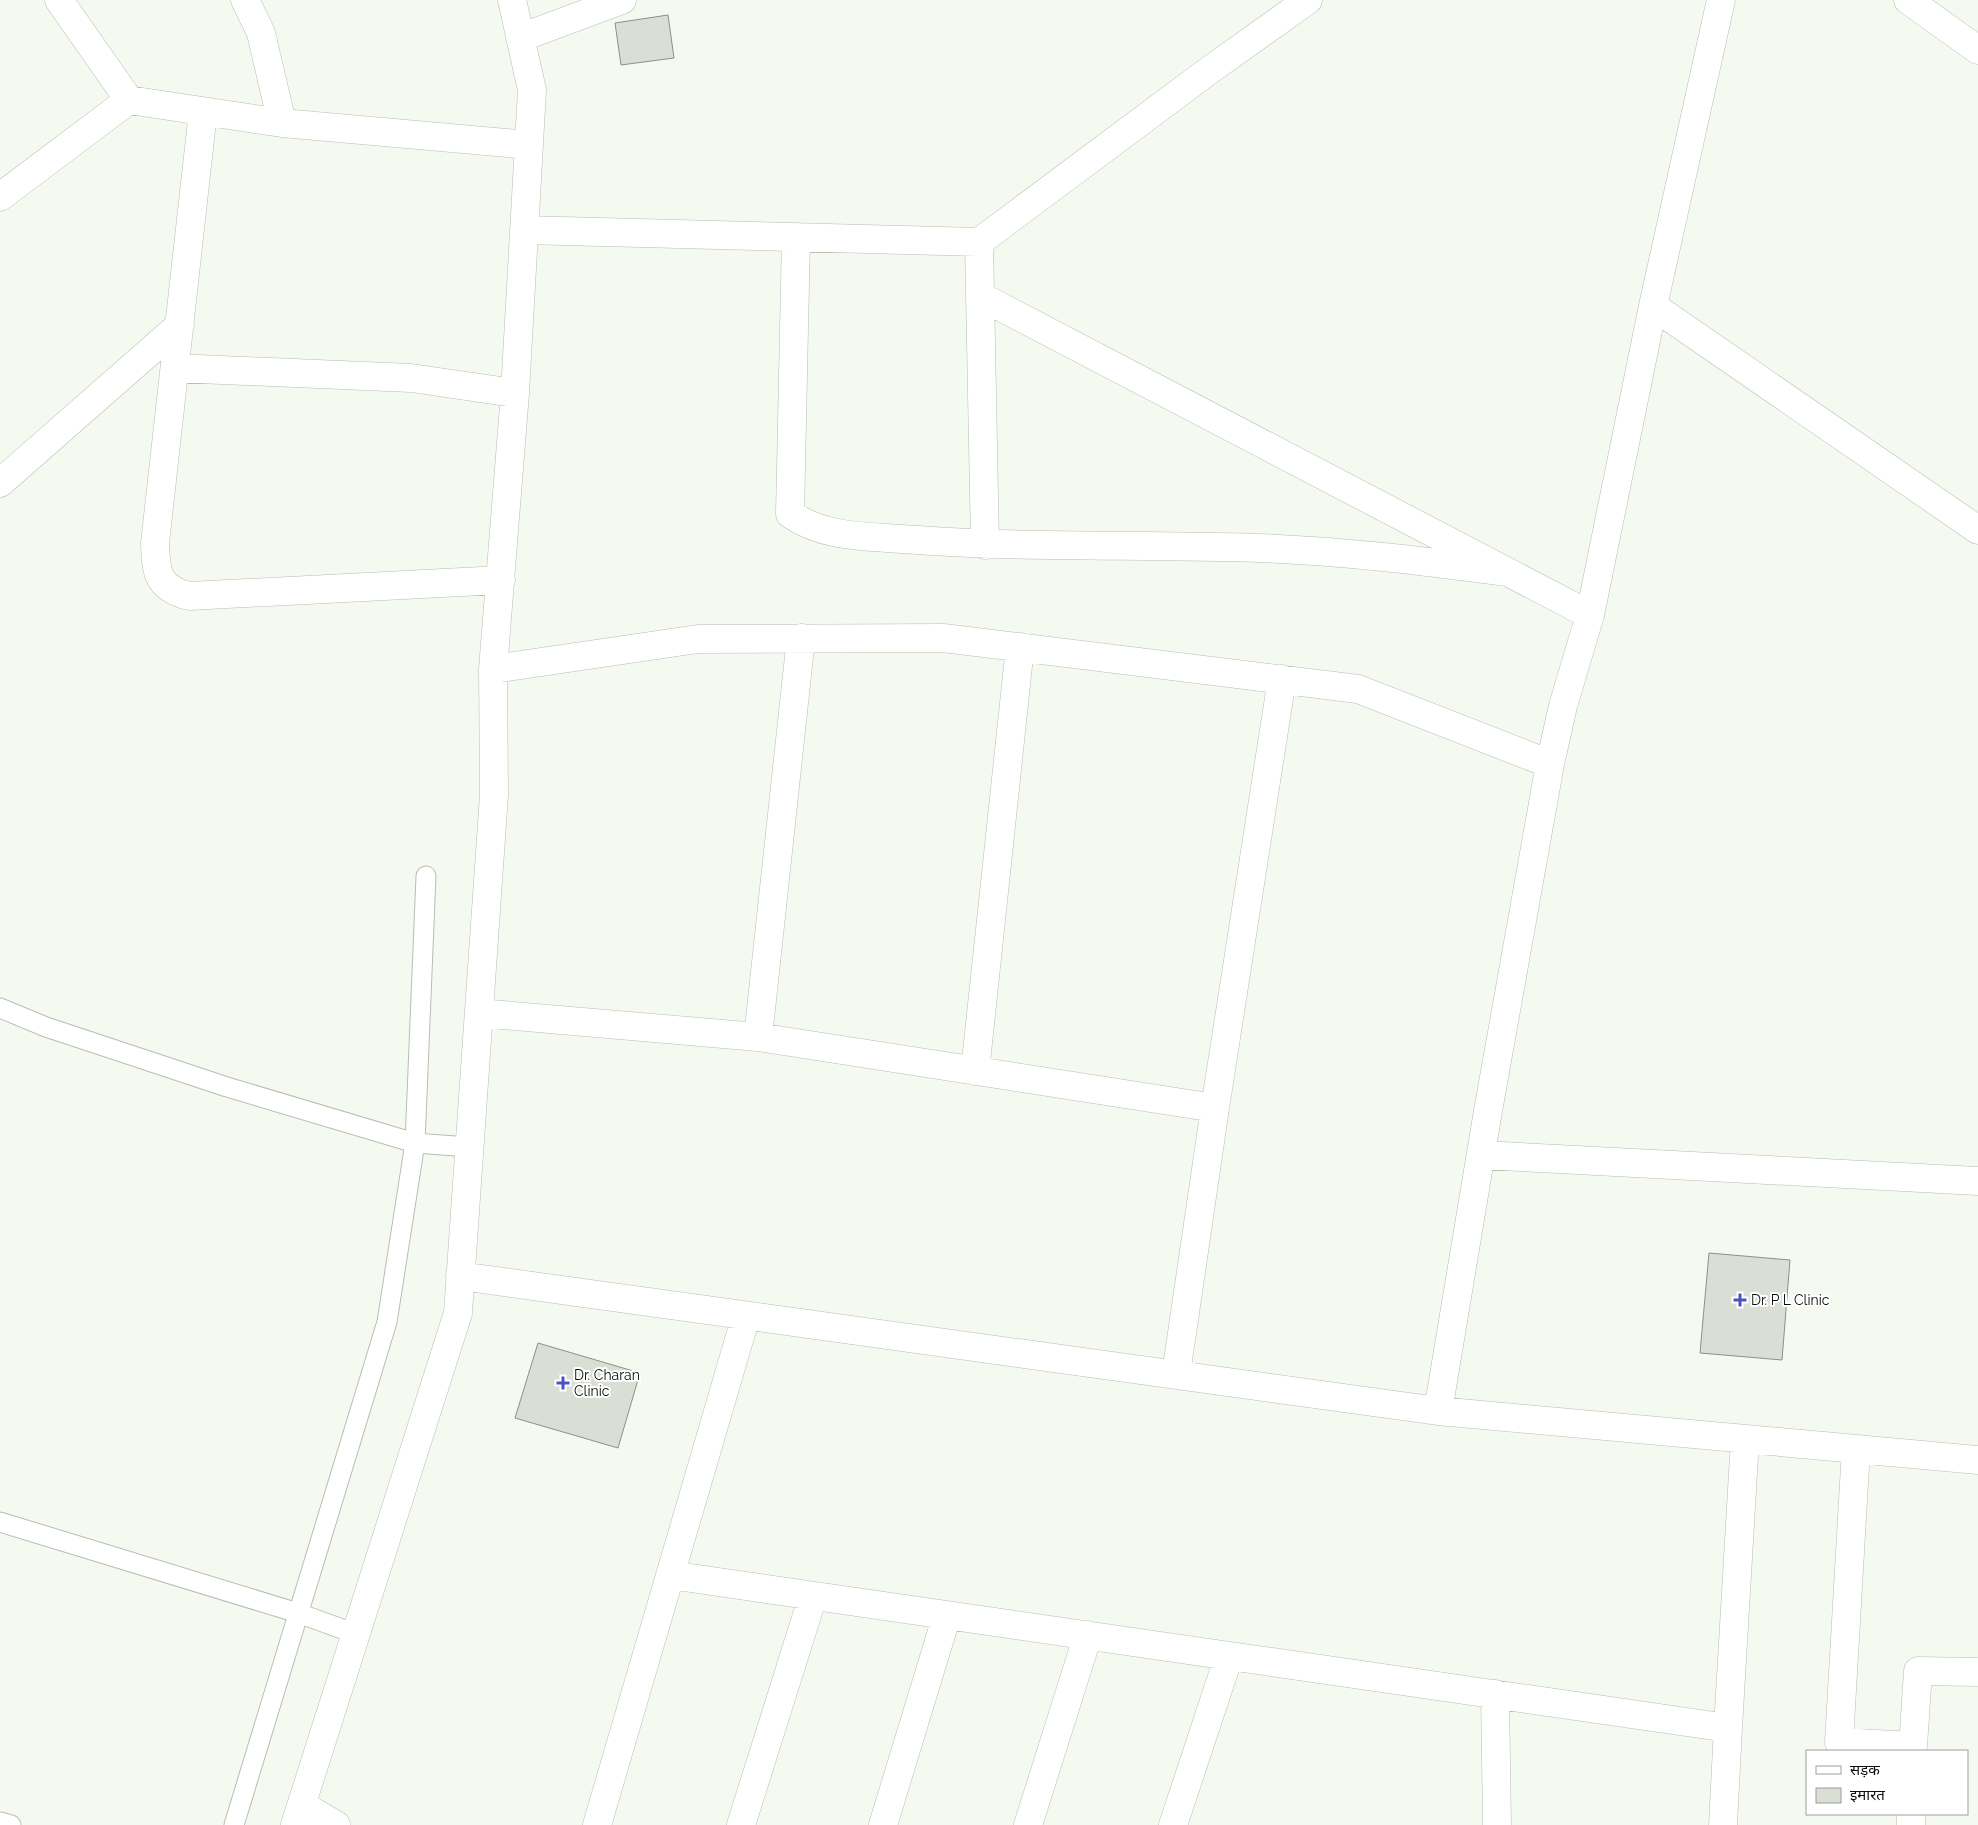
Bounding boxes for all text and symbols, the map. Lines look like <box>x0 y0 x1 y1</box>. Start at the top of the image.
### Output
place label: Dr. P L Clinic <box>1751 1292 1830 1308</box>
marker: Dr. P L Clinic <box>1733 1293 1747 1307</box>
place label: Dr. Charan Clinic <box>574 1367 640 1399</box>
marker: Dr. Charan Clinic <box>556 1376 570 1390</box>
legend <box>1806 1750 1968 1815</box>
text: सड़क <box>1850 1761 1880 1779</box>
text: इमारत <box>1850 1786 1885 1804</box>

